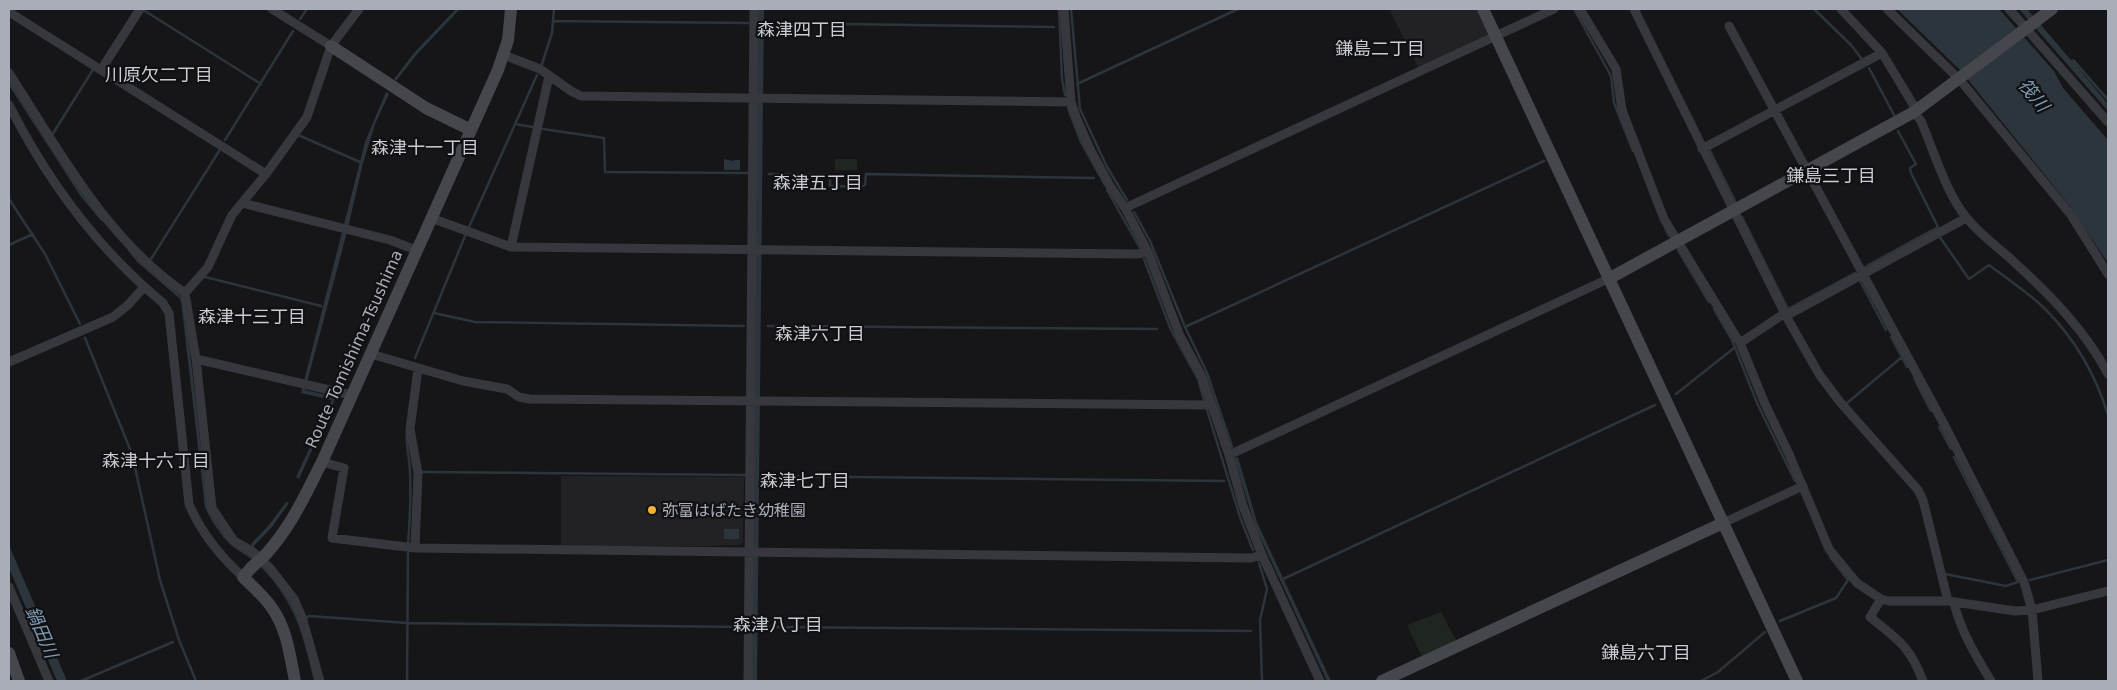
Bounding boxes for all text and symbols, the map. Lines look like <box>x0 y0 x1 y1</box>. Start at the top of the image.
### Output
district label: 森津四丁目 <box>757 19 847 40</box>
district label: 鎌島二丁目 <box>1335 38 1425 59</box>
district label: 川原欠二丁目 <box>105 64 213 85</box>
water label: 筏川 <box>2015 74 2055 117</box>
district label: 森津十一丁目 <box>371 137 479 158</box>
district label: 鎌島三丁目 <box>1786 165 1876 186</box>
district label: 森津五丁目 <box>773 172 863 193</box>
street label: Route Tomishima-Tsushima <box>302 247 406 451</box>
district label: 森津十三丁目 <box>198 306 306 327</box>
district label: 森津六丁目 <box>775 323 865 344</box>
district label: 森津十六丁目 <box>102 450 210 471</box>
district label: 森津七丁目 <box>760 470 850 491</box>
place label: 弥富はばたき幼稚園 <box>662 501 806 520</box>
marker: 弥富はばたき幼稚園 <box>646 504 658 516</box>
water label: 鍋田川 <box>22 603 63 663</box>
district label: 森津八丁目 <box>733 614 823 635</box>
district label: 鎌島六丁目 <box>1601 642 1691 663</box>

